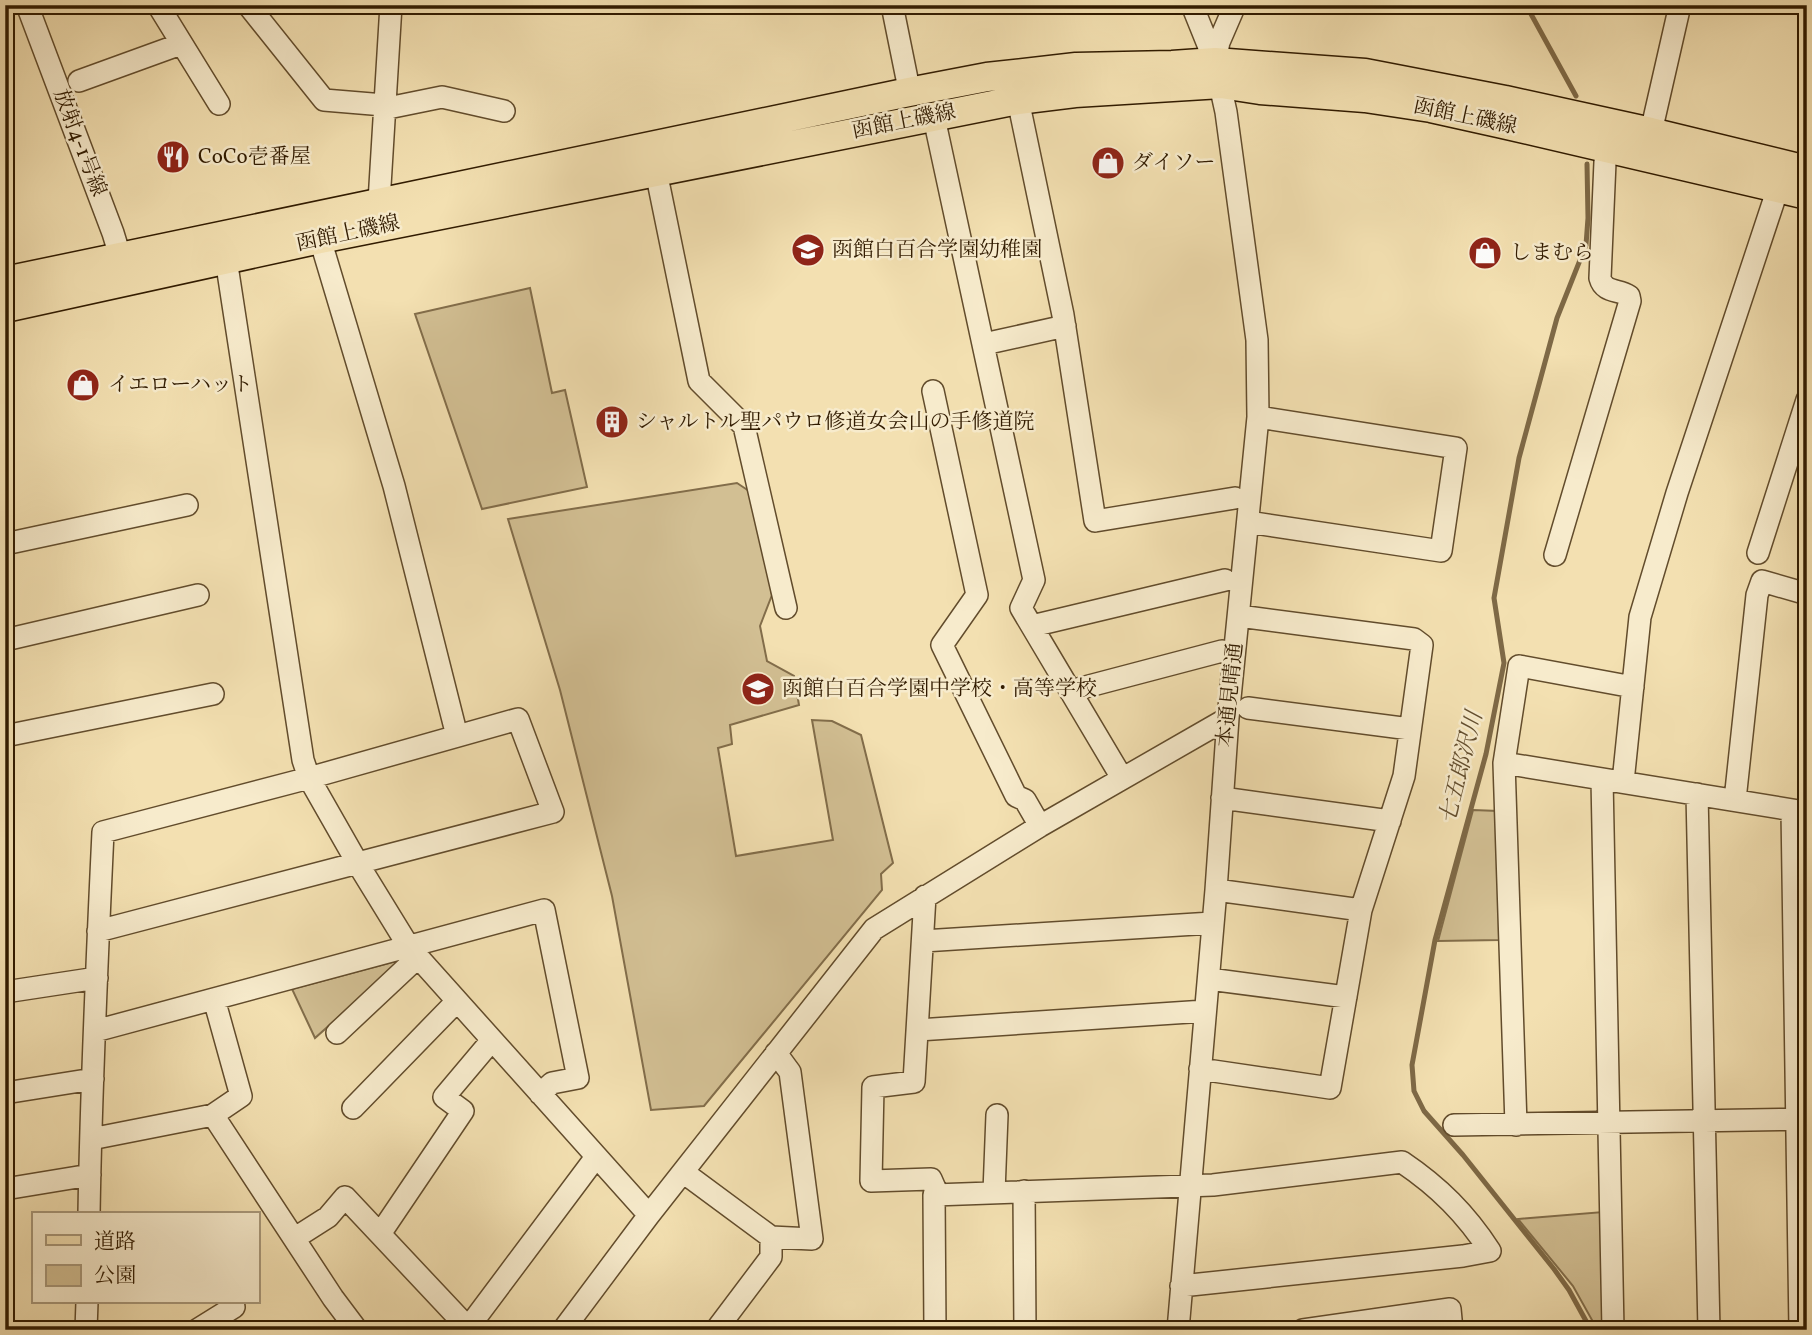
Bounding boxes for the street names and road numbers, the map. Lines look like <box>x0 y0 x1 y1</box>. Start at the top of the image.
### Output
street label: 放射4-1号線 <box>45 85 113 201</box>
street label: 函館上磯線 <box>1411 92 1519 142</box>
street label: 函館上磯線 <box>850 98 958 146</box>
street label: 函館上磯線 <box>294 209 402 259</box>
street label: 本通見晴通 <box>1211 641 1251 749</box>

